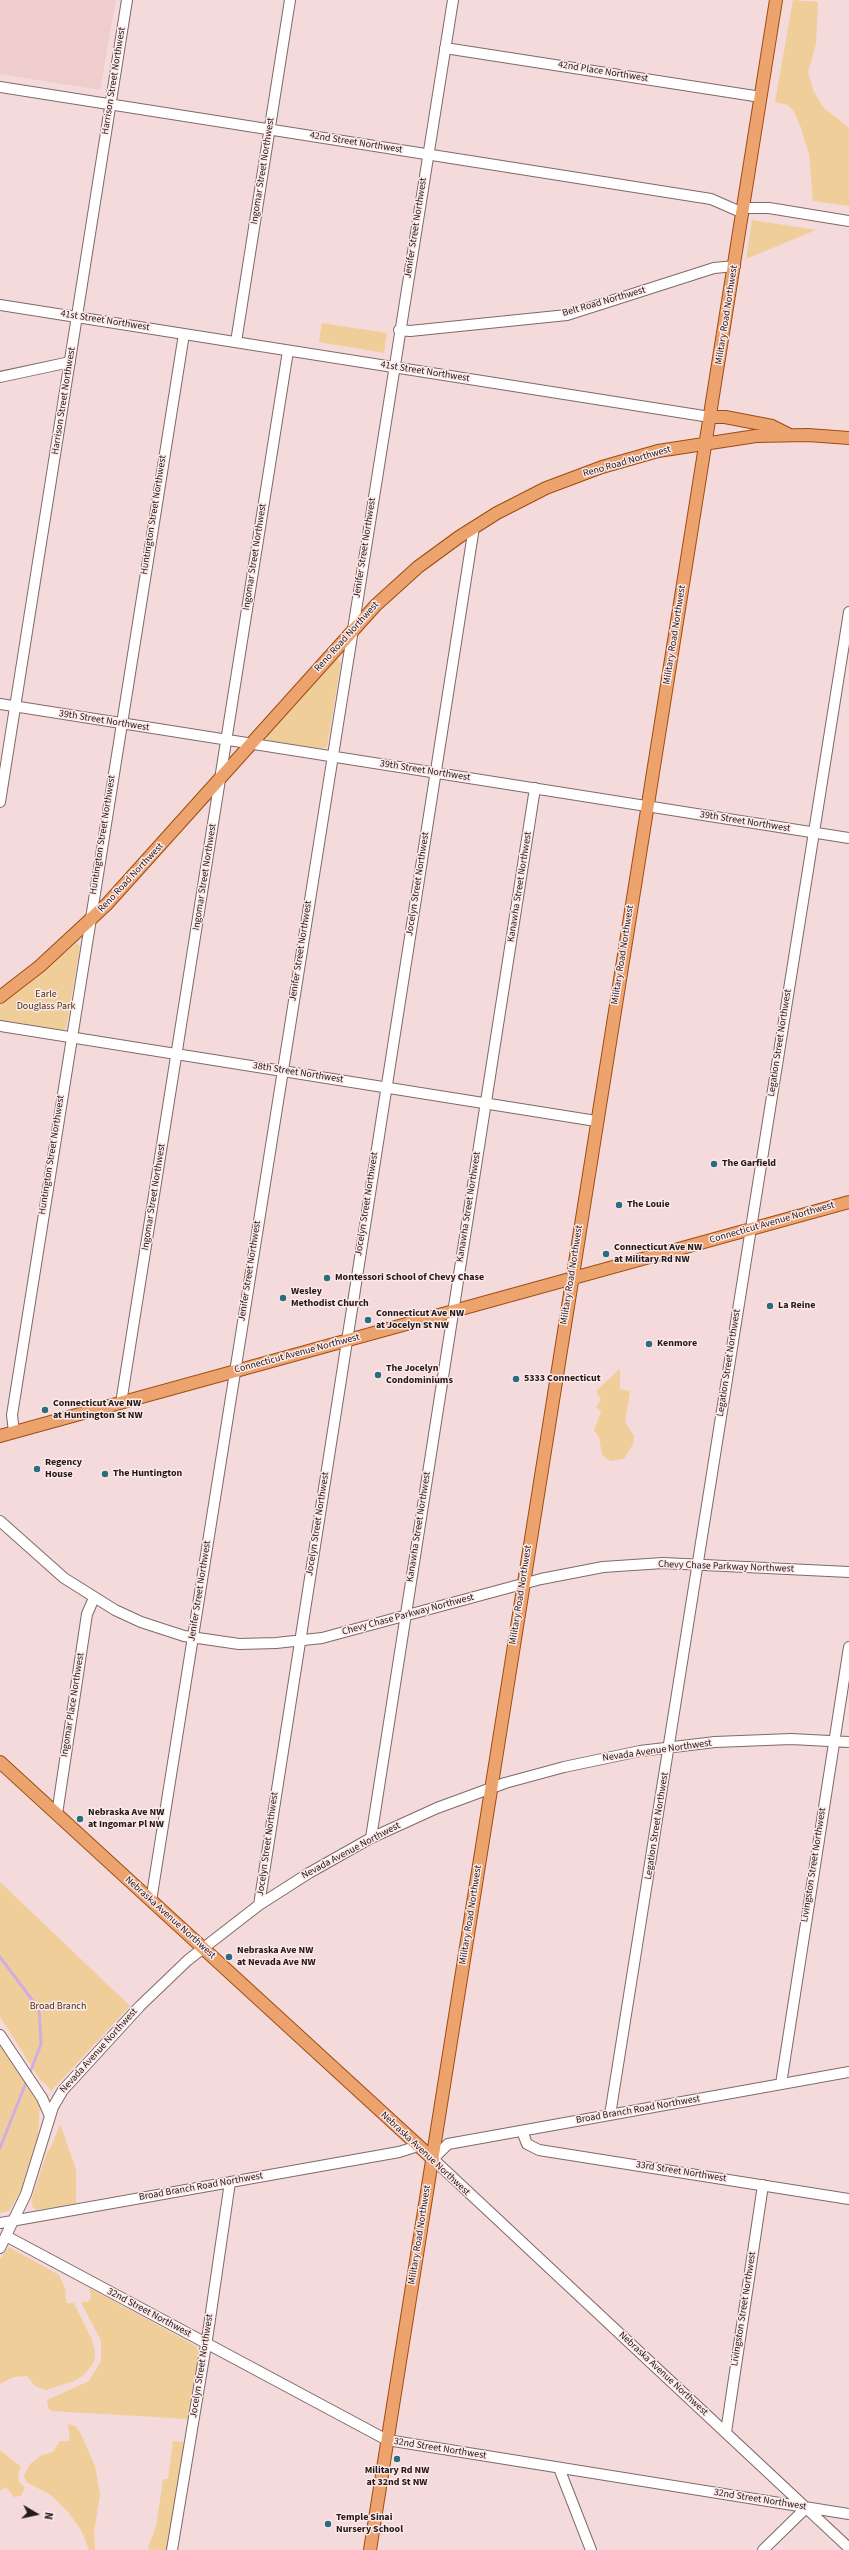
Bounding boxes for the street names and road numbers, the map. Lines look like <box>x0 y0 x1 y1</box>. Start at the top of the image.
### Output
street label: Harrison Street Northwest <box>100 26 128 136</box>
street label: 42nd Place Northwest <box>557 59 649 85</box>
street label: Ingomar Street Northwest <box>249 117 277 225</box>
street label: 42nd Street Northwest <box>309 130 403 156</box>
street label: Jenifer Street Northwest <box>402 177 430 279</box>
street label: Military Road Northwest <box>713 264 741 366</box>
street label: Belt Road Northwest <box>561 284 647 320</box>
street label: 41st Street Northwest <box>60 308 150 334</box>
street label: Harrison Street Northwest <box>50 346 78 456</box>
street label: 41st Street Northwest <box>380 359 470 385</box>
street label: Reno Road Northwest <box>582 444 672 480</box>
street label: Huntington Street Northwest <box>139 454 169 576</box>
street label: Jenifer Street Northwest <box>351 497 379 599</box>
street label: Ingomar Street Northwest <box>241 503 269 611</box>
street label: Military Road Northwest <box>661 584 689 686</box>
street label: Reno Road Northwest <box>312 599 382 675</box>
street label: 39th Street Northwest <box>58 708 150 734</box>
street label: 39th Street Northwest <box>379 758 471 784</box>
street label: Huntington Street Northwest <box>88 774 118 896</box>
street label: 39th Street Northwest <box>699 809 791 835</box>
street label: Ingomar Street Northwest <box>191 823 219 931</box>
street label: Jocelyn Street Northwest <box>404 831 432 937</box>
street label: Kanawha Street Northwest <box>505 831 535 943</box>
street label: Reno Road Northwest <box>96 841 166 915</box>
street label: Jenifer Street Northwest <box>287 900 315 1002</box>
street label: Military Road Northwest <box>609 904 637 1006</box>
street label: Legation Street Northwest <box>766 988 794 1098</box>
street label: 38th Street Northwest <box>252 1060 344 1086</box>
street label: Huntington Street Northwest <box>37 1094 67 1216</box>
street label: Ingomar Street Northwest <box>140 1143 168 1251</box>
street label: Jocelyn Street Northwest <box>353 1151 381 1257</box>
street label: Kanawha Street Northwest <box>454 1151 484 1263</box>
street label: Connecticut Avenue Northwest <box>708 1199 836 1247</box>
street label: Jenifer Street Northwest <box>236 1220 264 1322</box>
street label: Military Road Northwest <box>558 1224 586 1326</box>
street label: Legation Street Northwest <box>715 1308 743 1418</box>
street label: Connecticut Avenue Northwest <box>233 1331 361 1377</box>
street label: Jocelyn Street Northwest <box>304 1471 332 1577</box>
street label: Kanawha Street Northwest <box>404 1471 434 1583</box>
street label: Jenifer Street Northwest <box>186 1540 214 1642</box>
street label: Military Road Northwest <box>507 1544 535 1646</box>
street label: Chevy Chase Parkway Northwest <box>658 1559 794 1575</box>
street label: Chevy Chase Parkway Northwest <box>341 1592 475 1638</box>
street label: Ingomar Place Northwest <box>59 1652 87 1758</box>
street label: Nevada Avenue Northwest <box>602 1737 712 1765</box>
street label: Legation Street Northwest <box>643 1771 671 1881</box>
street label: Jocelyn Street Northwest <box>255 1791 281 1897</box>
street label: Livingston Street Northwest <box>799 1807 829 1923</box>
street label: Nevada Avenue Northwest <box>300 1820 402 1882</box>
street label: Military Road Northwest <box>457 1864 485 1966</box>
street label: Nebraska Avenue Northwest <box>122 1874 218 1962</box>
street label: Nevada Avenue Northwest <box>58 2006 140 2096</box>
street label: Broad Branch Road Northwest <box>575 2093 701 2127</box>
street label: Nebraska Avenue Northwest <box>378 2109 472 2199</box>
street label: 33rd Street Northwest <box>635 2159 727 2185</box>
street label: Broad Branch Road Northwest <box>138 2170 264 2204</box>
street label: Military Road Northwest <box>406 2184 434 2286</box>
street label: Livingston Street Northwest <box>729 2251 759 2367</box>
street label: 32nd Street Northwest <box>105 2286 193 2340</box>
street label: Jocelyn Street Northwest <box>188 2313 216 2419</box>
street label: Nebraska Avenue Northwest <box>616 2329 710 2419</box>
street label: 32nd Street Northwest <box>393 2436 487 2462</box>
street label: 32nd Street Northwest <box>713 2487 807 2513</box>

